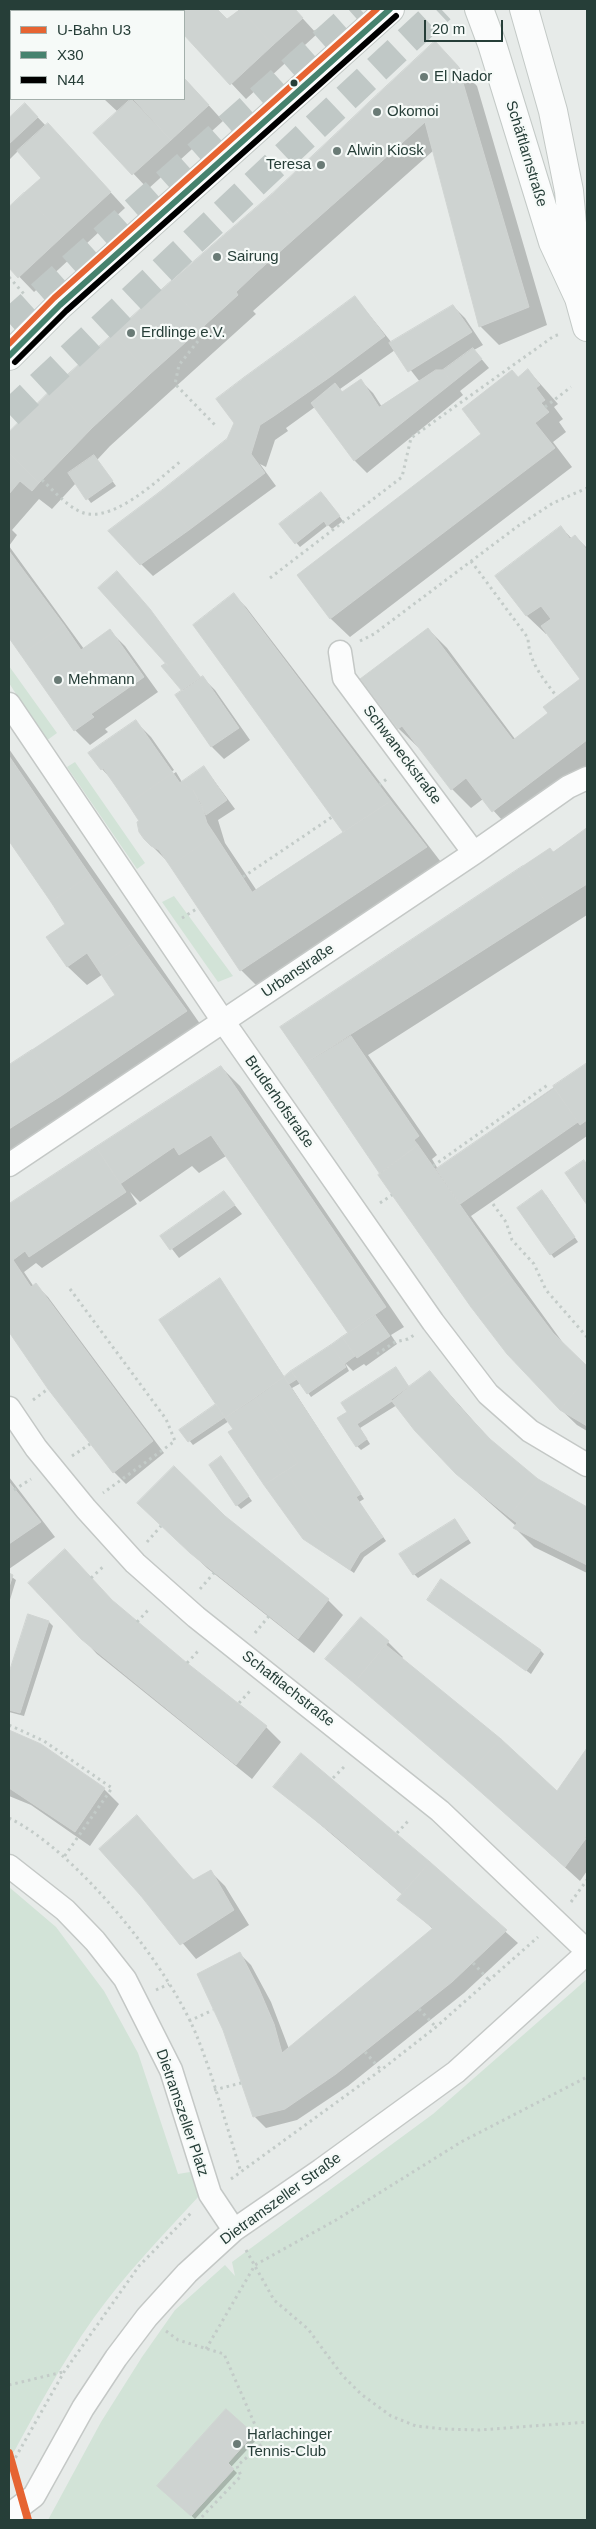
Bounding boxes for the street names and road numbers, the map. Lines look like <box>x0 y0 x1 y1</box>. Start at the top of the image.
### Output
street label: Schäftlarnstraße <box>501 99 551 209</box>
street label: Schwaneckstraße <box>359 702 445 808</box>
street label: Urbanstraße <box>258 940 338 1002</box>
street label: Bruderhofstraße <box>241 1052 317 1152</box>
street label: Schaftlachstraße <box>238 1647 338 1731</box>
street label: Dietramszeller Platz <box>152 2047 212 2179</box>
street label: Dietramszeller Straße <box>217 2149 345 2249</box>

